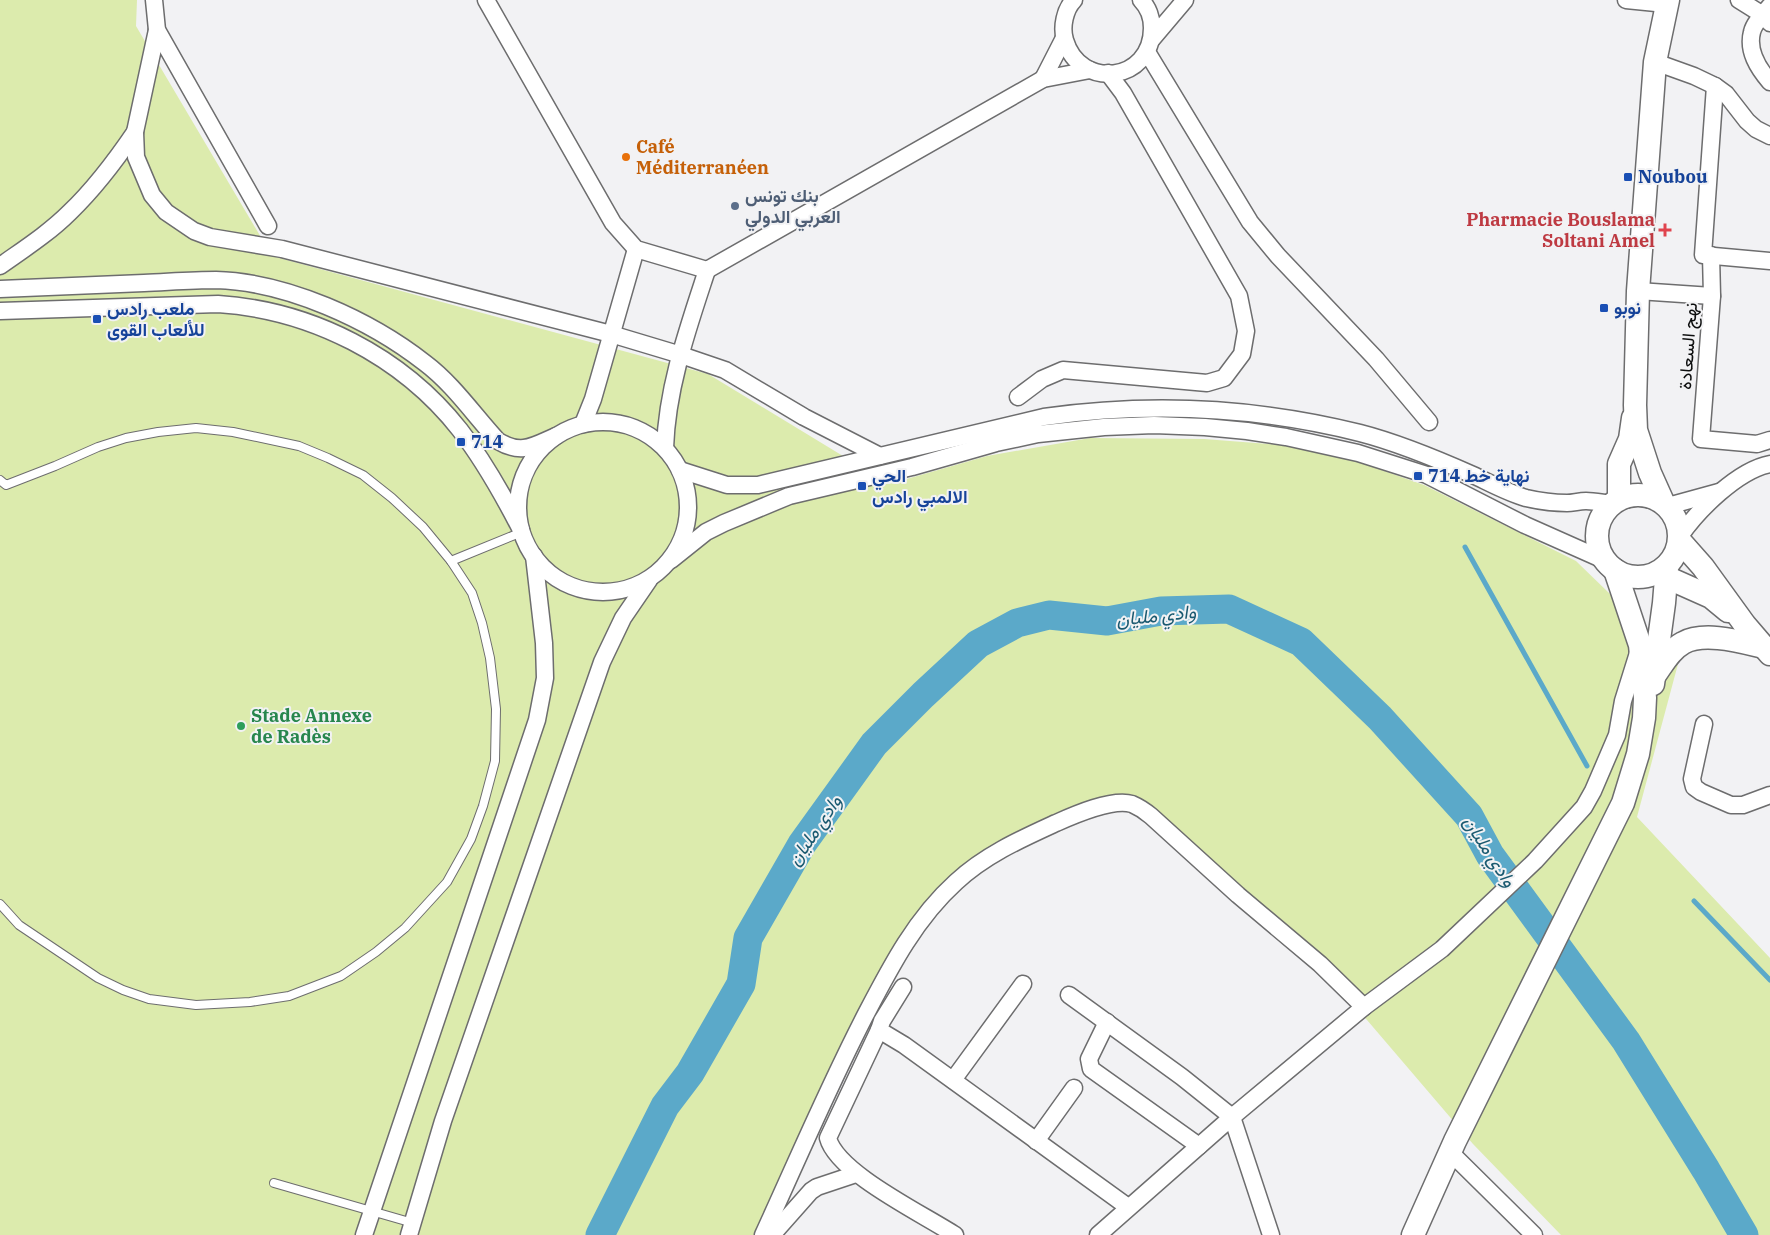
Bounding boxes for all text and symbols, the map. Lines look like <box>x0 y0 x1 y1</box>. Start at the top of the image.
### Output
place label: Café Méditerranéen <box>636 135 769 179</box>
marker: Café Méditerranéen <box>620 151 632 163</box>
place label: Noubou <box>1638 165 1708 188</box>
marker: Noubou <box>1622 171 1634 183</box>
place label: بنك تونس العربي الدولي <box>745 184 841 232</box>
marker: بنك تونس العربي الدولي <box>729 200 741 212</box>
place label: Pharmacie Bouslama Soltani Amel <box>1466 208 1655 252</box>
marker: Pharmacie Bouslama Soltani Amel <box>1659 224 1671 236</box>
place label: نوبو <box>1614 296 1641 319</box>
place label: ملعب رادس للألعاب القوى <box>107 297 205 341</box>
marker: نوبو <box>1598 302 1610 314</box>
street label: نهج السعادة <box>1673 302 1703 390</box>
marker: ملعب رادس للألعاب القوى <box>91 313 103 325</box>
place label: 714 <box>471 430 504 453</box>
marker: 714 <box>455 436 467 448</box>
place label: الحي الالمبي رادس <box>872 464 968 512</box>
place label: نهاية خط 714 <box>1428 464 1530 487</box>
marker: نهاية خط 714 <box>1412 470 1424 482</box>
marker: الحي الالمبي رادس <box>856 480 868 492</box>
water label: وادي مليان <box>1115 599 1198 635</box>
place label: Stade Annexe de Radès <box>251 704 372 748</box>
marker: Stade Annexe de Radès <box>235 720 247 732</box>
water label: وادي مليان <box>782 790 850 872</box>
water label: وادي مليان <box>1455 811 1522 894</box>

